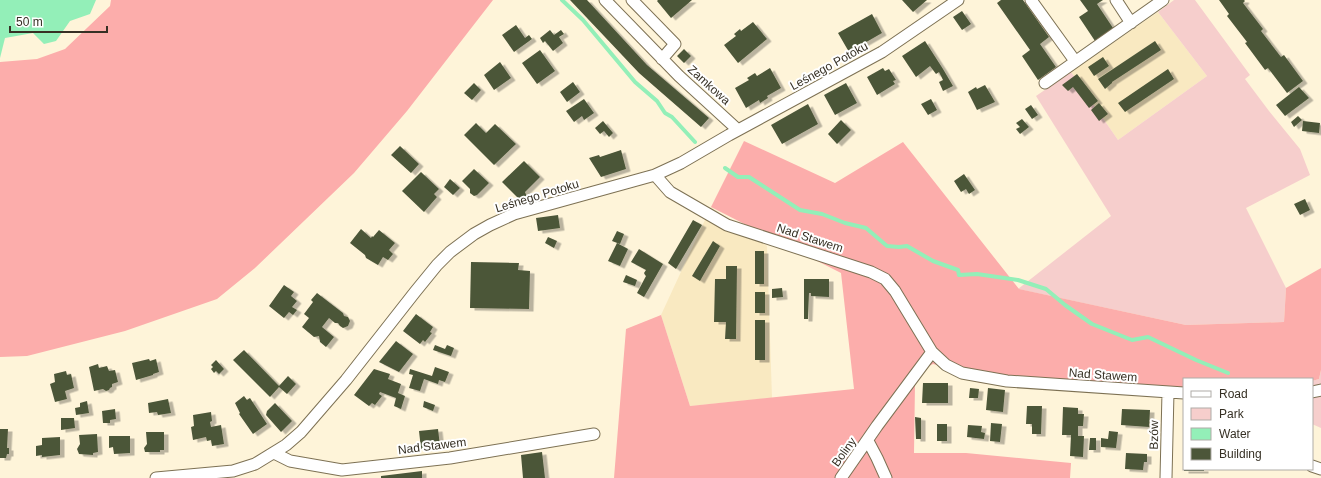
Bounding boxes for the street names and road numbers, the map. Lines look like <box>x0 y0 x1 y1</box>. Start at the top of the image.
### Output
street label: Leśnego Potoku <box>788 39 870 93</box>
street label: Zamkowa <box>685 62 733 108</box>
street label: Leśnego Potoku <box>493 177 581 215</box>
street label: Nad Stawem <box>775 221 845 255</box>
street label: Nad Stawem <box>1068 366 1138 384</box>
street label: Bzów <box>1147 420 1161 450</box>
street label: Nad Stawem <box>397 435 467 457</box>
street label: Boliny <box>829 435 859 469</box>

